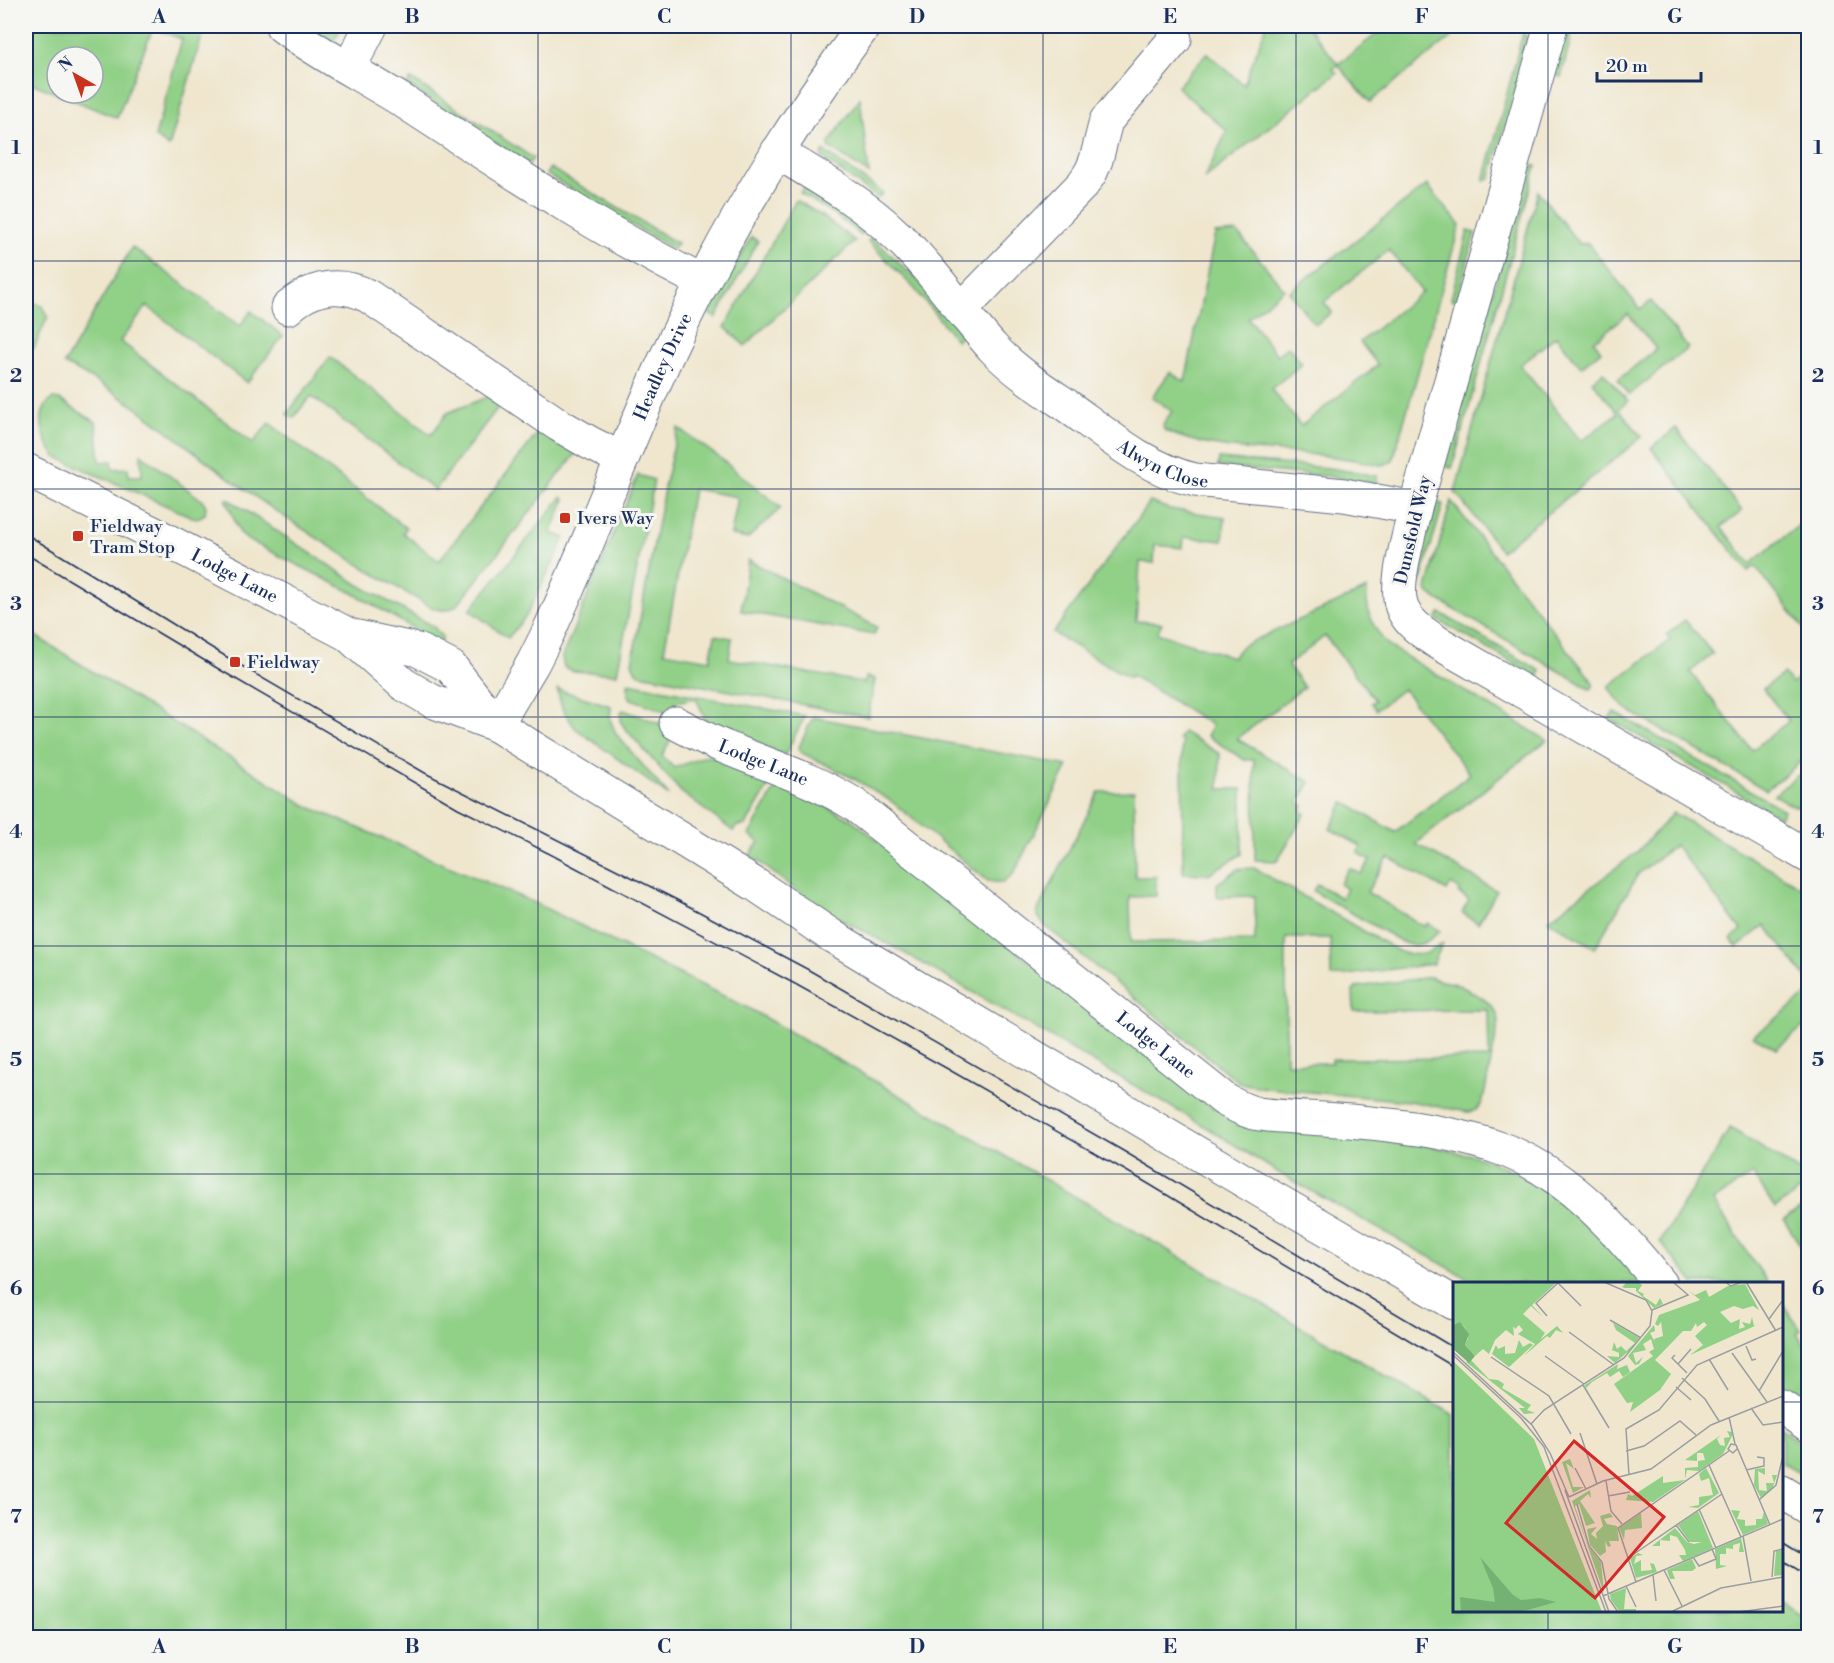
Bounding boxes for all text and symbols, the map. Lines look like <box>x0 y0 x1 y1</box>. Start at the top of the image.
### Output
text: A <box>151 5 167 30</box>
text: B <box>404 5 420 30</box>
text: C <box>657 5 671 30</box>
text: D <box>909 5 925 30</box>
text: E <box>1163 5 1177 30</box>
text: F <box>1415 5 1429 30</box>
text: G <box>1667 5 1683 30</box>
north arrow <box>45 45 105 105</box>
scale bar <box>1597 45 1700 83</box>
text: N <box>55 52 78 76</box>
text: 20 m <box>1606 55 1648 78</box>
text: 1 <box>11 136 21 161</box>
text: 1 <box>1813 136 1823 161</box>
street label: Headley Drive <box>628 309 697 424</box>
text: 2 <box>10 364 22 389</box>
text: 2 <box>1812 364 1824 389</box>
street label: Alwyn Close <box>1112 434 1210 493</box>
street label: Dunsfold Way <box>1389 473 1437 587</box>
place label: Ivers Way <box>577 507 654 530</box>
marker: Ivers Way <box>558 511 572 525</box>
place label: Fieldway Tram Stop <box>90 515 175 559</box>
marker: Fieldway Tram Stop <box>71 529 85 543</box>
street label: Lodge Lane <box>187 543 282 608</box>
text: 3 <box>10 592 22 617</box>
text: 3 <box>1812 592 1824 617</box>
place label: Fieldway <box>247 651 320 674</box>
marker: Fieldway <box>228 655 242 669</box>
street label: Lodge Lane <box>715 734 812 791</box>
text: 4 <box>9 820 23 845</box>
text: 4 <box>1811 820 1825 845</box>
street label: Lodge Lane <box>1112 1006 1200 1084</box>
text: 5 <box>10 1048 22 1073</box>
text: 5 <box>1812 1048 1824 1073</box>
text: 6 <box>10 1277 23 1302</box>
text: 6 <box>1812 1277 1825 1302</box>
inset map <box>1453 1282 1783 1612</box>
text: 7 <box>10 1505 22 1530</box>
text: 7 <box>1812 1505 1824 1530</box>
text: A <box>151 1635 167 1660</box>
text: B <box>404 1635 420 1660</box>
text: C <box>657 1635 671 1660</box>
text: D <box>909 1635 925 1660</box>
text: E <box>1163 1635 1177 1660</box>
text: F <box>1415 1635 1429 1660</box>
text: G <box>1667 1635 1683 1660</box>

